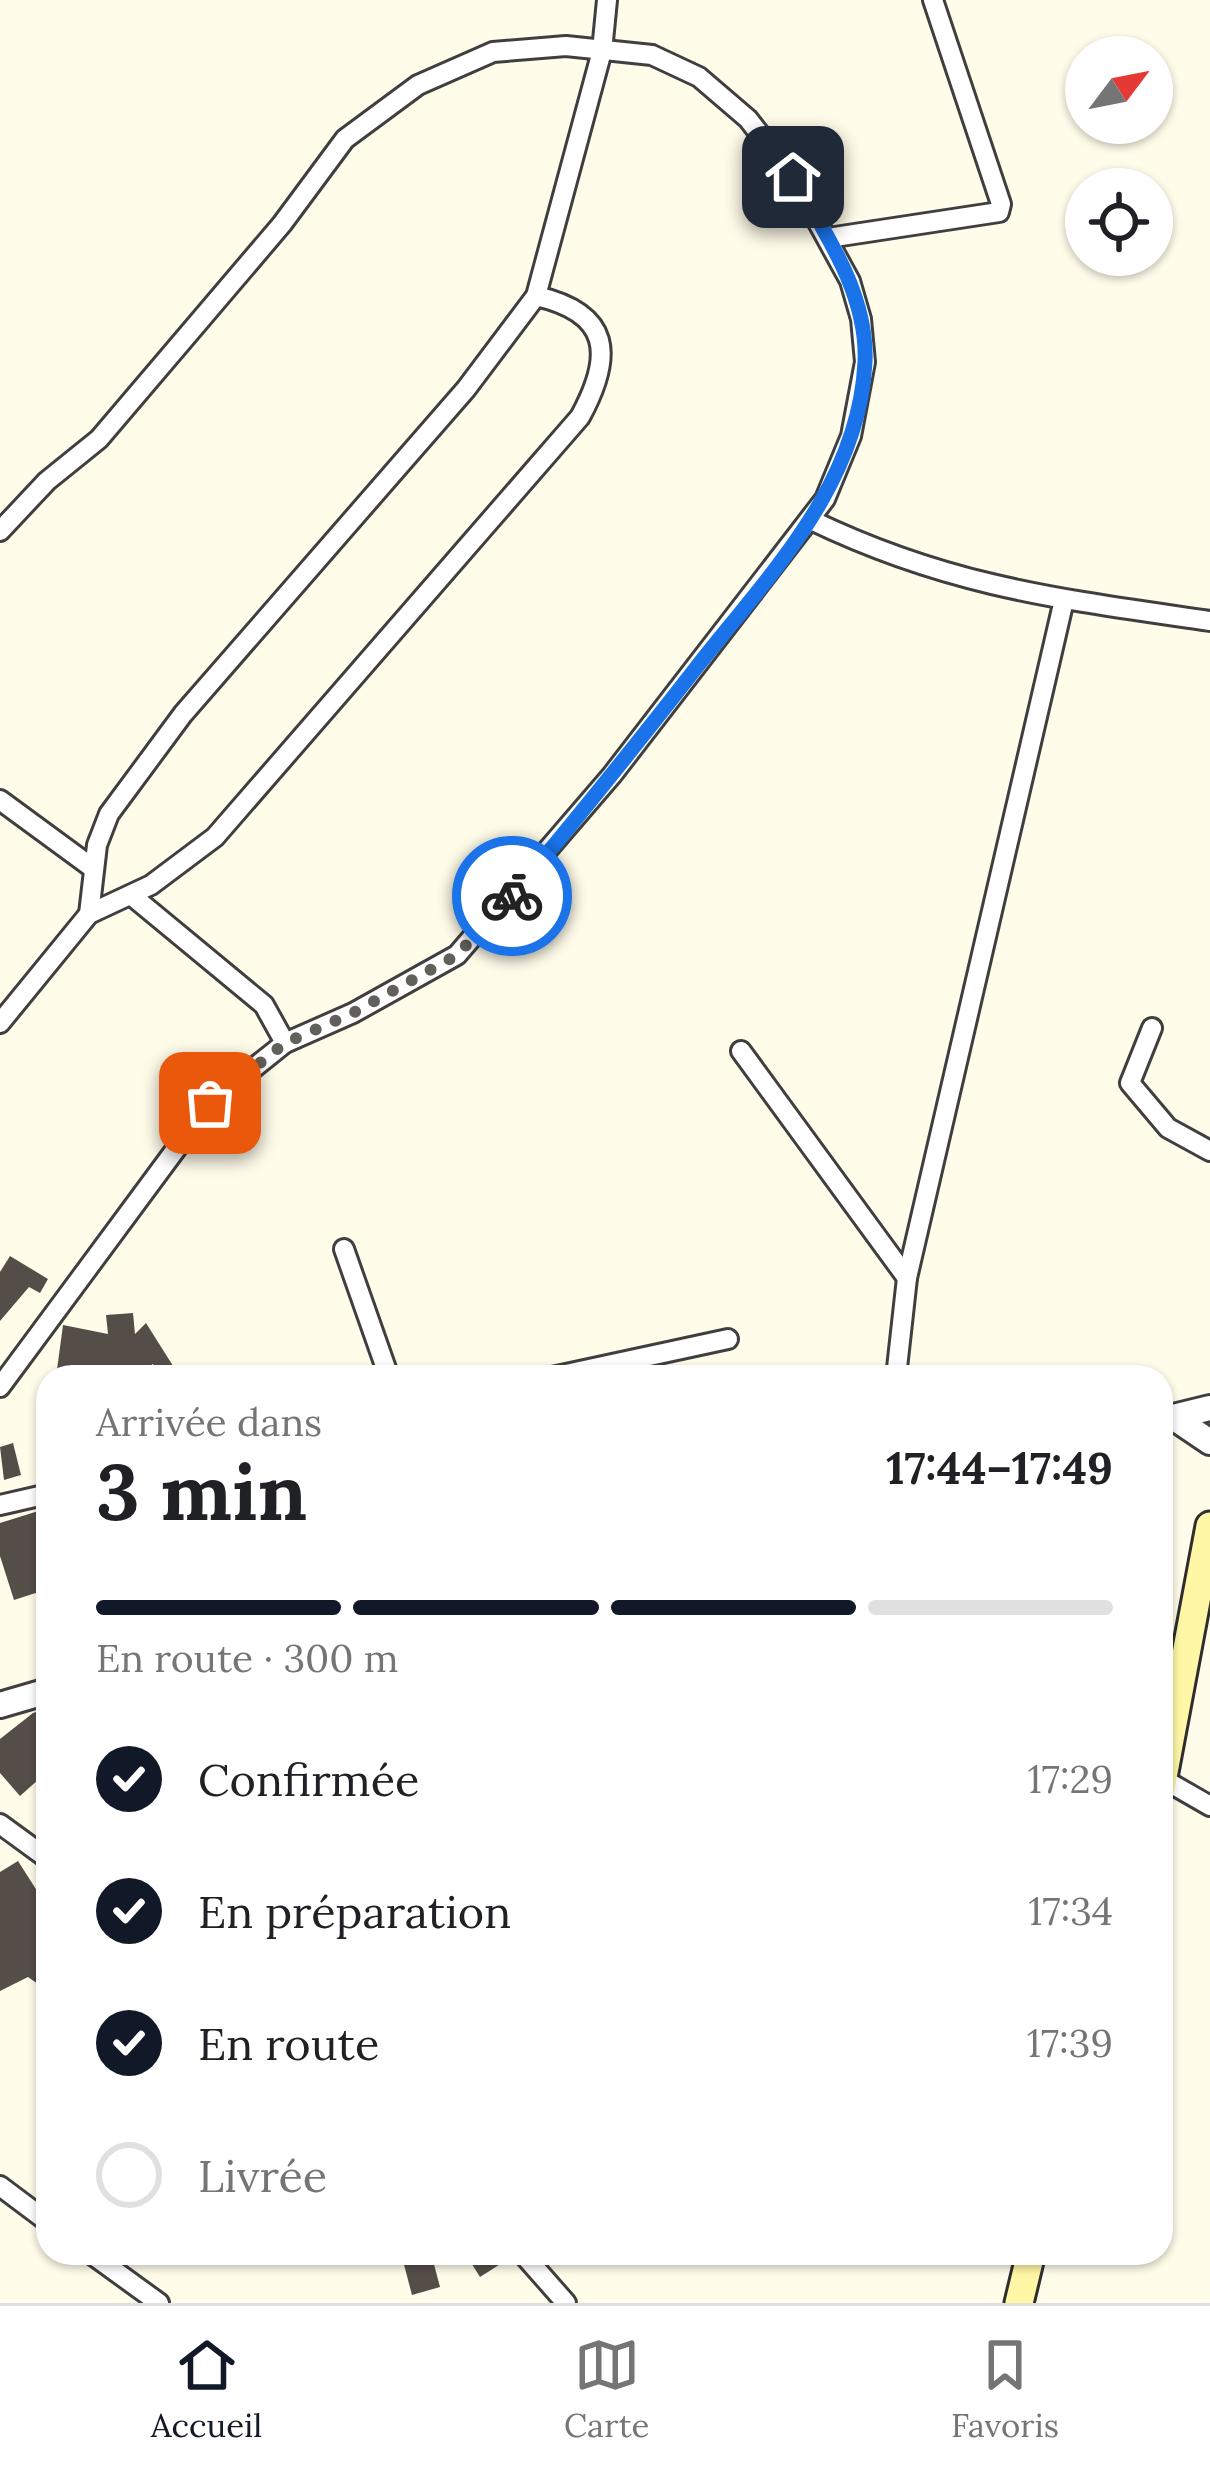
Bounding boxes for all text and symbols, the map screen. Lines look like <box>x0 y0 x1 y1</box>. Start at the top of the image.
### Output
north arrow <box>1065 36 1173 144</box>
map controls <box>1065 36 1173 276</box>
pin <box>742 126 844 228</box>
icon: home <box>760 144 826 210</box>
button: locate <box>1065 168 1173 276</box>
courier <box>452 836 572 956</box>
icon: bike <box>479 863 545 929</box>
pin <box>159 1052 261 1154</box>
icon: bag <box>177 1070 243 1136</box>
text: Arrivée dans <box>96 1397 322 1447</box>
text: 17:44–17:49 <box>886 1439 1113 1496</box>
text: 3 min <box>96 1442 307 1541</box>
text: En route · 300 m <box>96 1633 399 1683</box>
icon: check <box>96 1746 162 1812</box>
text: Confirmée <box>198 1751 419 1808</box>
text: 17:29 <box>1028 1754 1113 1804</box>
icon: check <box>96 1878 162 1944</box>
text: En préparation <box>198 1883 511 1940</box>
text: 17:34 <box>1028 1886 1113 1936</box>
icon: check <box>96 2010 162 2076</box>
text: En route <box>198 2015 379 2072</box>
text: 17:39 <box>1027 2018 1113 2068</box>
text: Livrée <box>198 2147 327 2204</box>
tab: Accueil <box>151 2332 262 2446</box>
tab: Carte <box>564 2332 649 2446</box>
tab: Favoris <box>951 2332 1059 2446</box>

